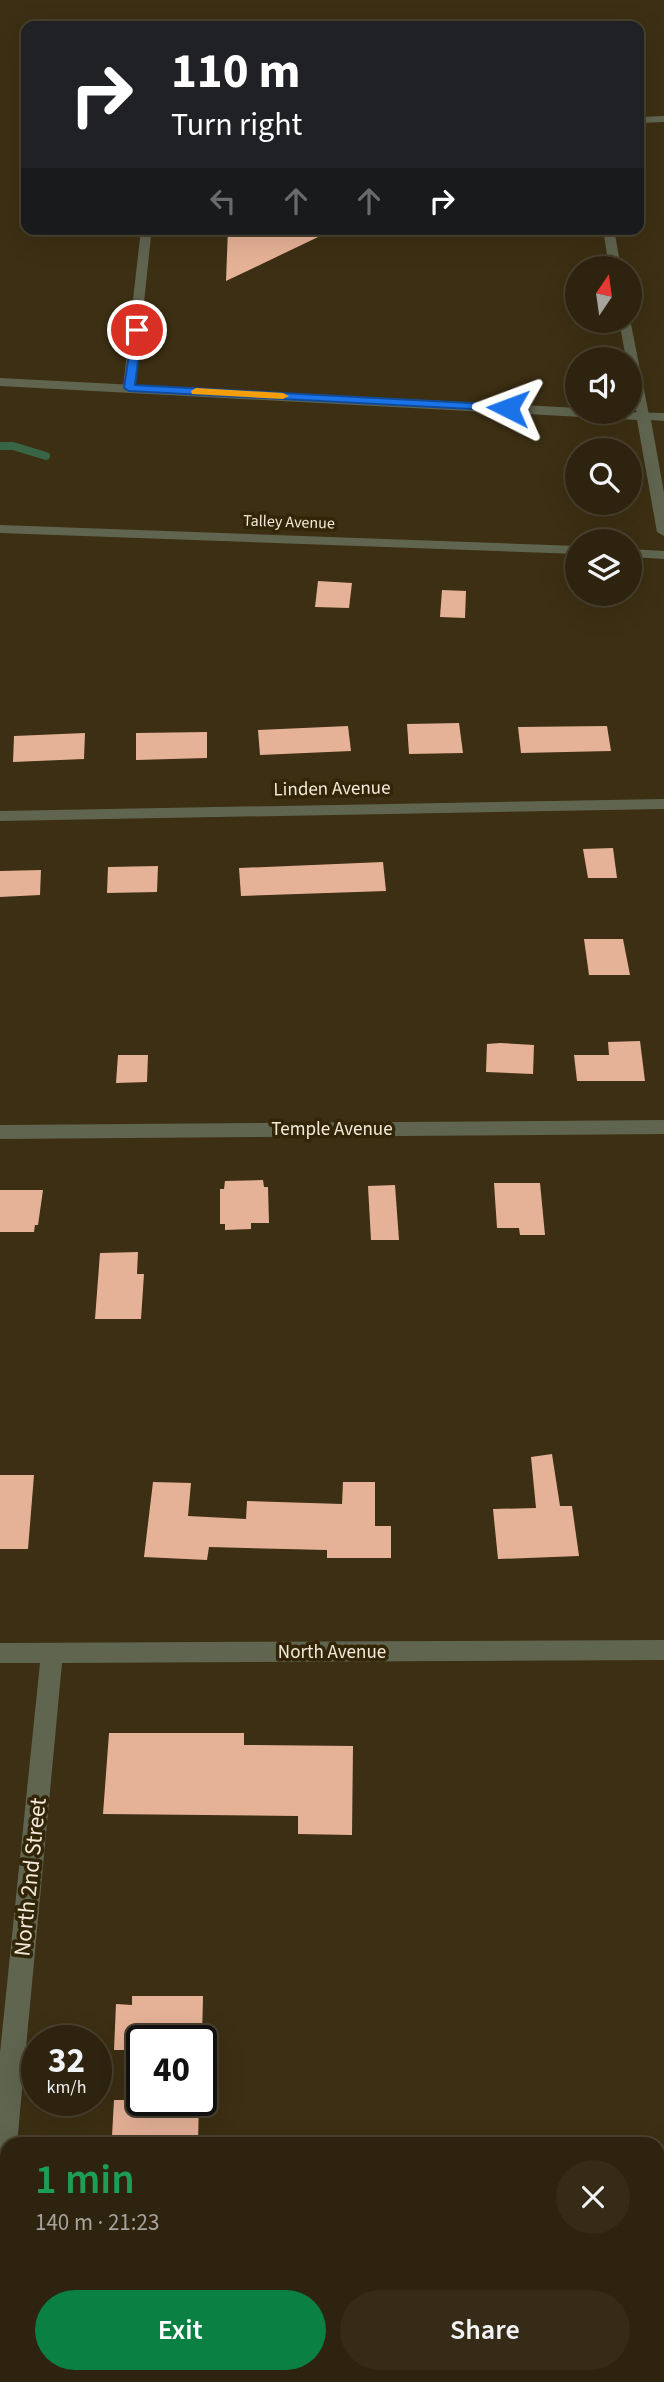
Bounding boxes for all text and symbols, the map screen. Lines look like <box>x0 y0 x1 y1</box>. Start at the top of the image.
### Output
text: 110 m <box>171 37 300 107</box>
icon: right <box>56 49 147 140</box>
text: Turn right <box>171 102 302 148</box>
icon: left <box>204 182 242 220</box>
icon: ahead <box>277 182 315 220</box>
icon: ahead <box>350 182 388 220</box>
icon: right <box>423 182 461 220</box>
north arrow <box>565 256 642 332</box>
map controls <box>565 256 642 606</box>
pin <box>107 300 167 360</box>
icon: arrive <box>118 311 156 349</box>
button: sound <box>565 347 642 424</box>
position arrow <box>471 371 545 445</box>
button: search <box>565 438 642 515</box>
street label: Talley Avenue <box>243 509 335 535</box>
button: layers <box>565 529 642 606</box>
street label: Linden Avenue <box>273 774 391 804</box>
street label: Temple Avenue <box>271 1116 393 1143</box>
street label: North Avenue <box>278 1639 386 1666</box>
street label: North 2nd Street <box>5 1796 55 1958</box>
speed limit sign: 40 <box>126 2025 217 2116</box>
text: 32 <box>48 2036 85 2086</box>
text: km/h <box>47 2075 86 2100</box>
text: 1 min <box>35 2150 135 2210</box>
button: close <box>556 2160 630 2234</box>
text: 140 m · 21:23 <box>35 2206 159 2239</box>
button: Exit <box>35 2290 326 2370</box>
button: Share <box>340 2290 630 2370</box>

